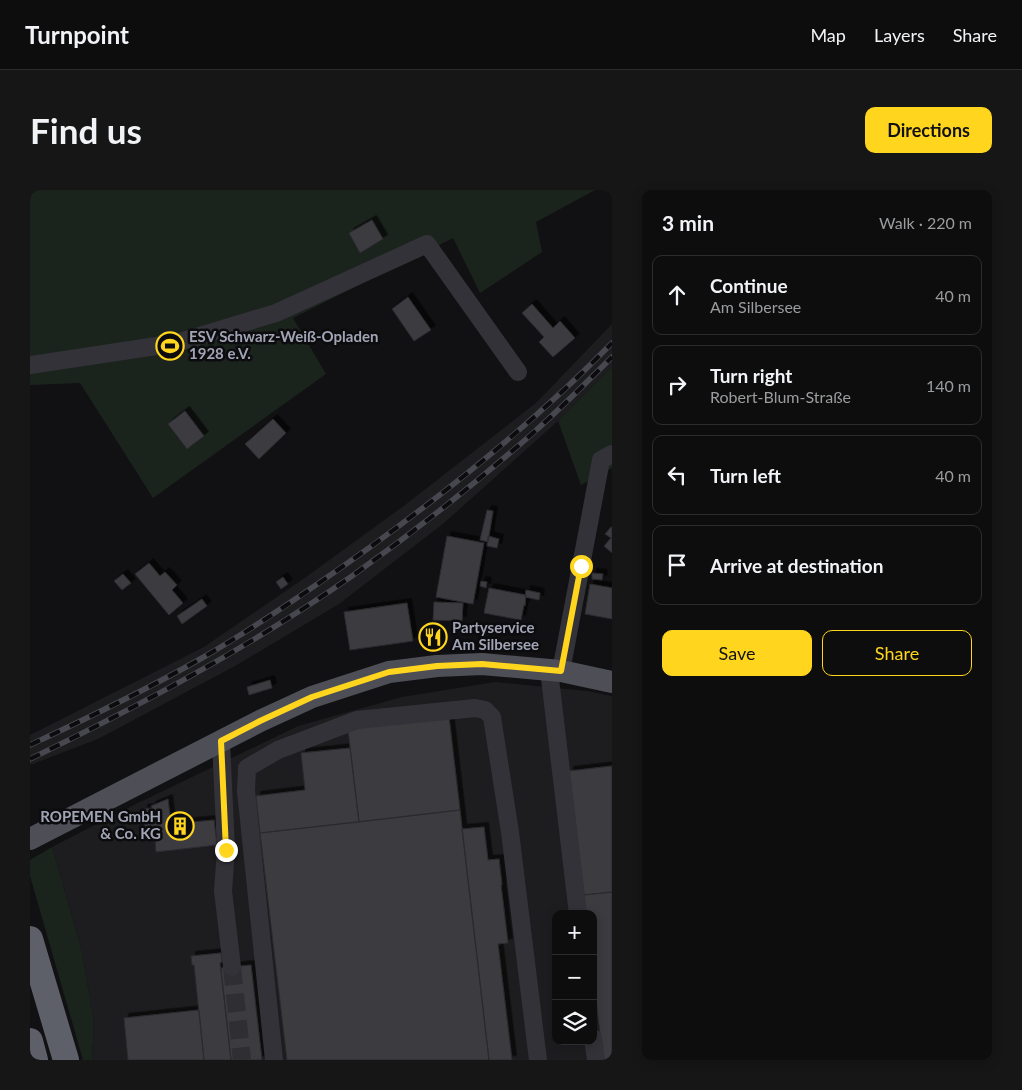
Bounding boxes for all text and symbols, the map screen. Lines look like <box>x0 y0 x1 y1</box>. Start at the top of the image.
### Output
text: Turnpoint <box>25 20 129 49</box>
text: Map <box>810 24 846 46</box>
text: Layers <box>874 24 925 46</box>
text: Share <box>953 24 997 46</box>
button: Directions <box>865 107 992 153</box>
text: Find us <box>30 109 142 151</box>
text: 3 min <box>662 210 714 235</box>
text: Walk · 220 m <box>879 213 972 232</box>
text: Continue <box>710 274 788 297</box>
icon: ahead <box>663 281 691 309</box>
text: 40 m <box>935 286 971 305</box>
text: Am Silbersee <box>710 297 801 316</box>
place label: ESV Schwarz-Weiß-Opladen 1928 e.V. <box>189 327 378 362</box>
sports icon: ESV Schwarz-Weiß-Opladen 1928 e.V. <box>155 331 185 361</box>
text: Turn right <box>710 364 792 387</box>
icon: right <box>663 371 691 399</box>
text: 140 m <box>926 376 971 395</box>
text: Robert-Blum-Straße <box>710 387 851 406</box>
icon: left <box>663 461 691 489</box>
text: Turn left <box>710 464 781 487</box>
text: 40 m <box>935 466 971 485</box>
icon: arrive <box>663 551 691 579</box>
text: Arrive at destination <box>710 554 883 577</box>
route start <box>570 555 593 578</box>
place label: Partyservice Am Silbersee <box>451 618 539 653</box>
restaurant icon: Partyservice Am Silbersee <box>418 622 448 652</box>
button: Save <box>662 630 812 676</box>
button: Share <box>822 630 972 676</box>
place label: ROPEMEN GmbH & Co. KG <box>40 807 161 842</box>
building icon: ROPEMEN GmbH & Co. KG <box>165 811 195 841</box>
route end <box>215 839 238 862</box>
map controls <box>552 910 597 1045</box>
button: + <box>552 910 597 955</box>
button: − <box>552 955 597 1000</box>
button: layers <box>552 1000 597 1045</box>

